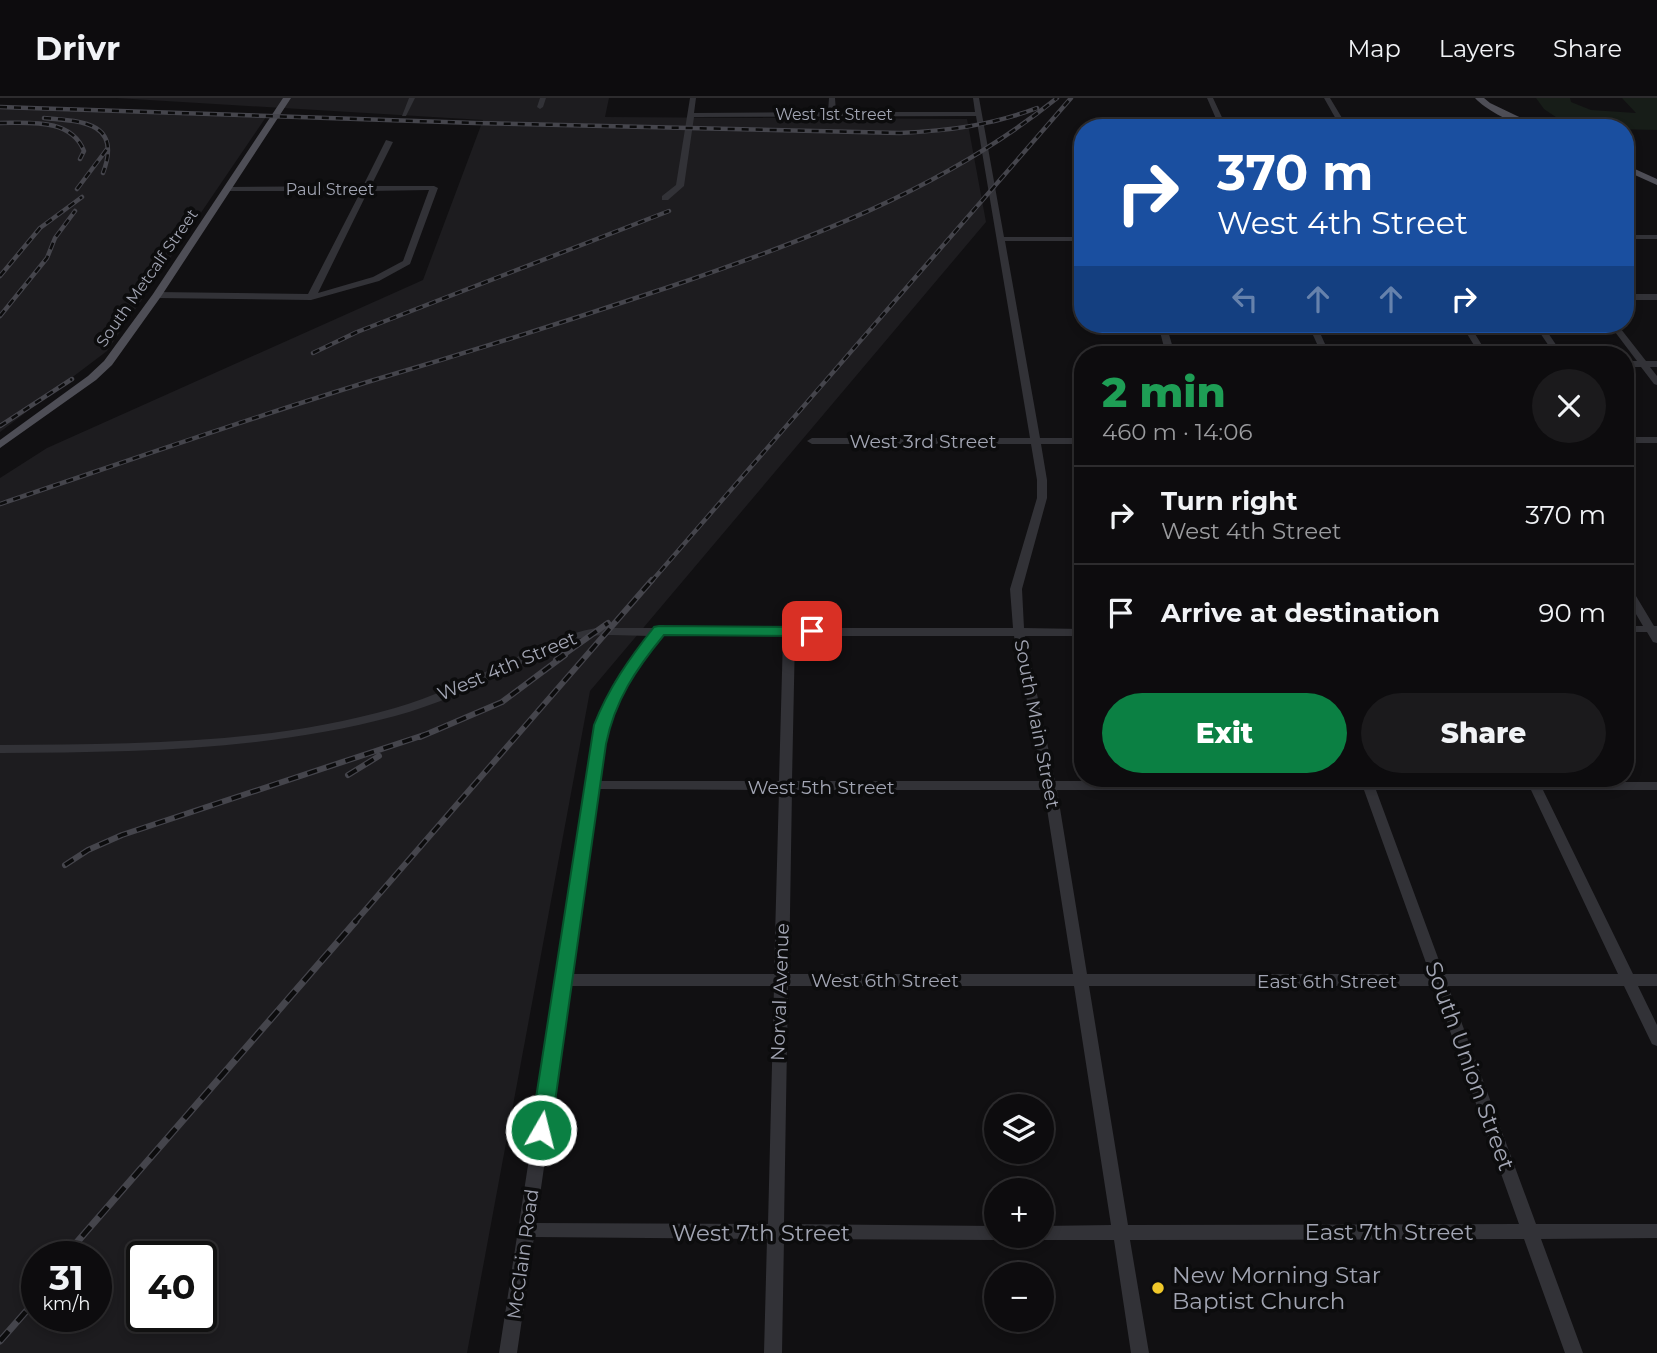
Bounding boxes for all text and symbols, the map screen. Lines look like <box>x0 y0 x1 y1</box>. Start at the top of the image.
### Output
text: Drivr <box>35 28 120 68</box>
text: Map <box>1347 34 1401 63</box>
text: Layers <box>1439 34 1515 63</box>
text: Share <box>1553 34 1622 63</box>
street label: West 1st Street <box>775 105 893 124</box>
text: 370 m <box>1217 143 1374 202</box>
icon: right <box>1102 147 1193 238</box>
street label: Paul Street <box>286 180 375 199</box>
text: West 4th Street <box>1217 203 1468 242</box>
street label: South Metcalf Street <box>92 205 202 351</box>
icon: left <box>1226 280 1264 318</box>
icon: ahead <box>1299 280 1337 318</box>
icon: ahead <box>1372 280 1410 318</box>
icon: right <box>1445 280 1483 318</box>
text: 2 min <box>1102 366 1226 418</box>
button: close <box>1532 369 1606 443</box>
text: 460 m · 14:06 <box>1102 418 1252 446</box>
street label: West 3rd Street <box>850 430 997 453</box>
text: Turn right <box>1161 485 1297 517</box>
icon: right <box>1102 496 1140 534</box>
text: 370 m <box>1525 499 1606 531</box>
text: West 4th Street <box>1161 517 1341 545</box>
icon: arrive <box>1102 594 1140 632</box>
text: Arrive at destination <box>1161 597 1440 629</box>
text: 90 m <box>1539 597 1606 629</box>
pin <box>782 601 842 661</box>
icon: arrive <box>793 612 831 650</box>
street label: West 4th Street <box>434 626 580 706</box>
street label: South Main Street <box>1009 638 1065 811</box>
button: Exit <box>1102 693 1347 773</box>
button: Share <box>1361 693 1606 773</box>
street label: West 5th Street <box>747 776 895 799</box>
street label: Norval Avenue <box>766 923 794 1061</box>
street label: South Union Street <box>1419 958 1521 1174</box>
street label: West 6th Street <box>811 969 959 992</box>
street label: East 6th Street <box>1257 970 1397 993</box>
position arrow <box>504 1093 578 1167</box>
map controls <box>984 1094 1054 1332</box>
button: layers <box>984 1094 1054 1164</box>
button: + <box>984 1178 1054 1248</box>
street label: McClain Road <box>502 1187 544 1321</box>
street label: East 7th Street <box>1304 1218 1474 1246</box>
street label: West 7th Street <box>672 1219 850 1247</box>
speed limit sign: 40 <box>126 1241 217 1332</box>
text: 31 <box>49 1256 84 1299</box>
place label: New Morning Star Baptist Church <box>1172 1261 1381 1315</box>
button: − <box>984 1262 1054 1332</box>
marker: New Morning Star Baptist Church <box>1150 1280 1166 1296</box>
text: km/h <box>42 1293 91 1315</box>

